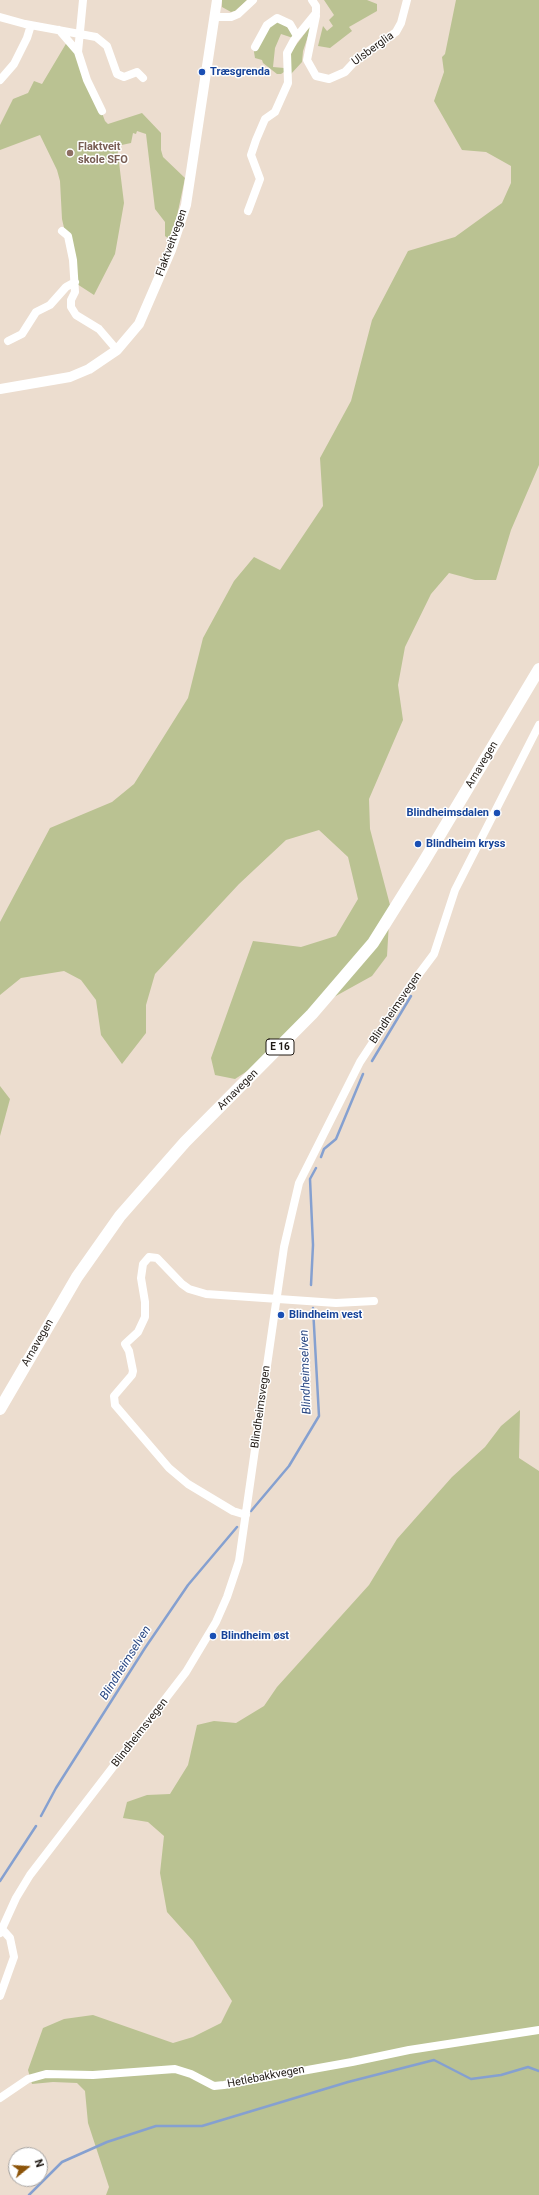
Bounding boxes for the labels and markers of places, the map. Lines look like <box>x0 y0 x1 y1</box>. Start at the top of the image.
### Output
place label: Træsgrenda <box>210 65 270 79</box>
marker: Træsgrenda <box>197 67 207 77</box>
place label: Flaktveit skole SFO <box>78 140 128 166</box>
marker: Flaktveit skole SFO <box>65 148 75 158</box>
place label: Blindheimsdalen <box>407 806 489 820</box>
marker: Blindheimsdalen <box>492 808 502 818</box>
place label: Blindheim kryss <box>426 837 505 851</box>
marker: Blindheim kryss <box>413 839 423 849</box>
place label: Blindheim vest <box>289 1308 362 1322</box>
marker: Blindheim vest <box>276 1310 286 1320</box>
place label: Blindheim øst <box>221 1629 289 1643</box>
marker: Blindheim øst <box>208 1631 218 1641</box>

